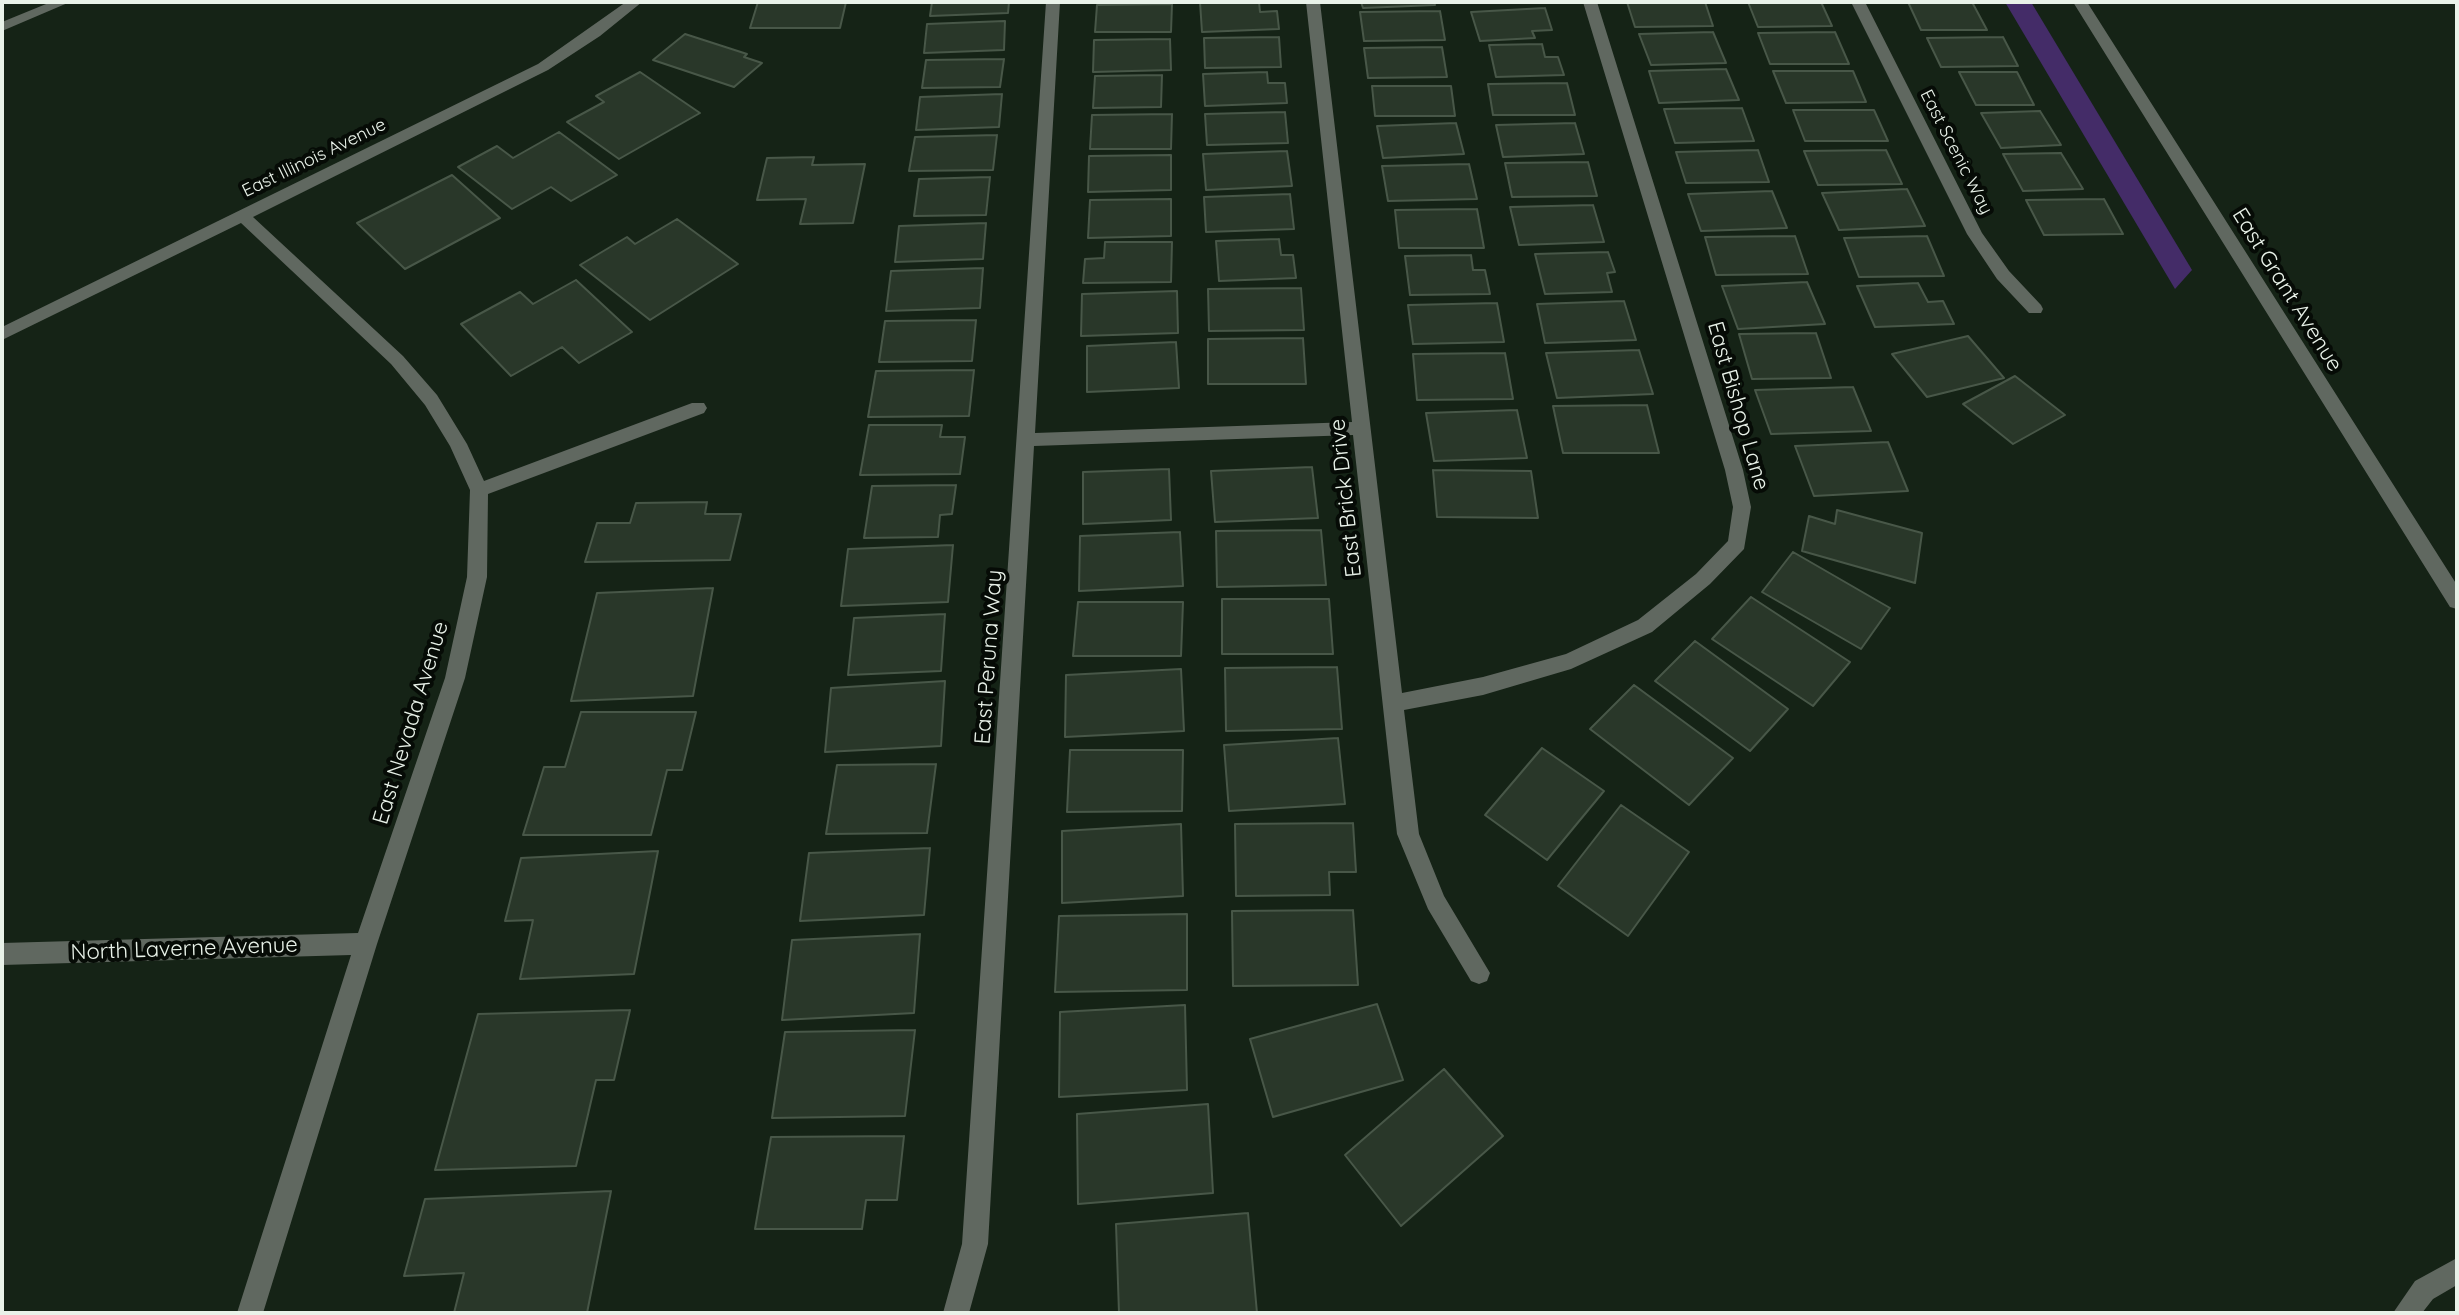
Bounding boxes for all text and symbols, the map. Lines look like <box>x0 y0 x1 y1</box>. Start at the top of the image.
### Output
street label: East Scenic Way <box>1915 86 1997 218</box>
street label: East Illinois Avenue <box>239 114 389 202</box>
street label: East Grant Avenue <box>2226 203 2348 377</box>
street label: East Bishop Lane <box>1701 319 1775 493</box>
street label: East Brick Drive <box>1325 417 1367 579</box>
street label: East Peruna Way <box>970 569 1008 745</box>
street label: East Nevada Avenue <box>368 618 454 828</box>
street label: North Laverne Avenue <box>70 932 298 966</box>

